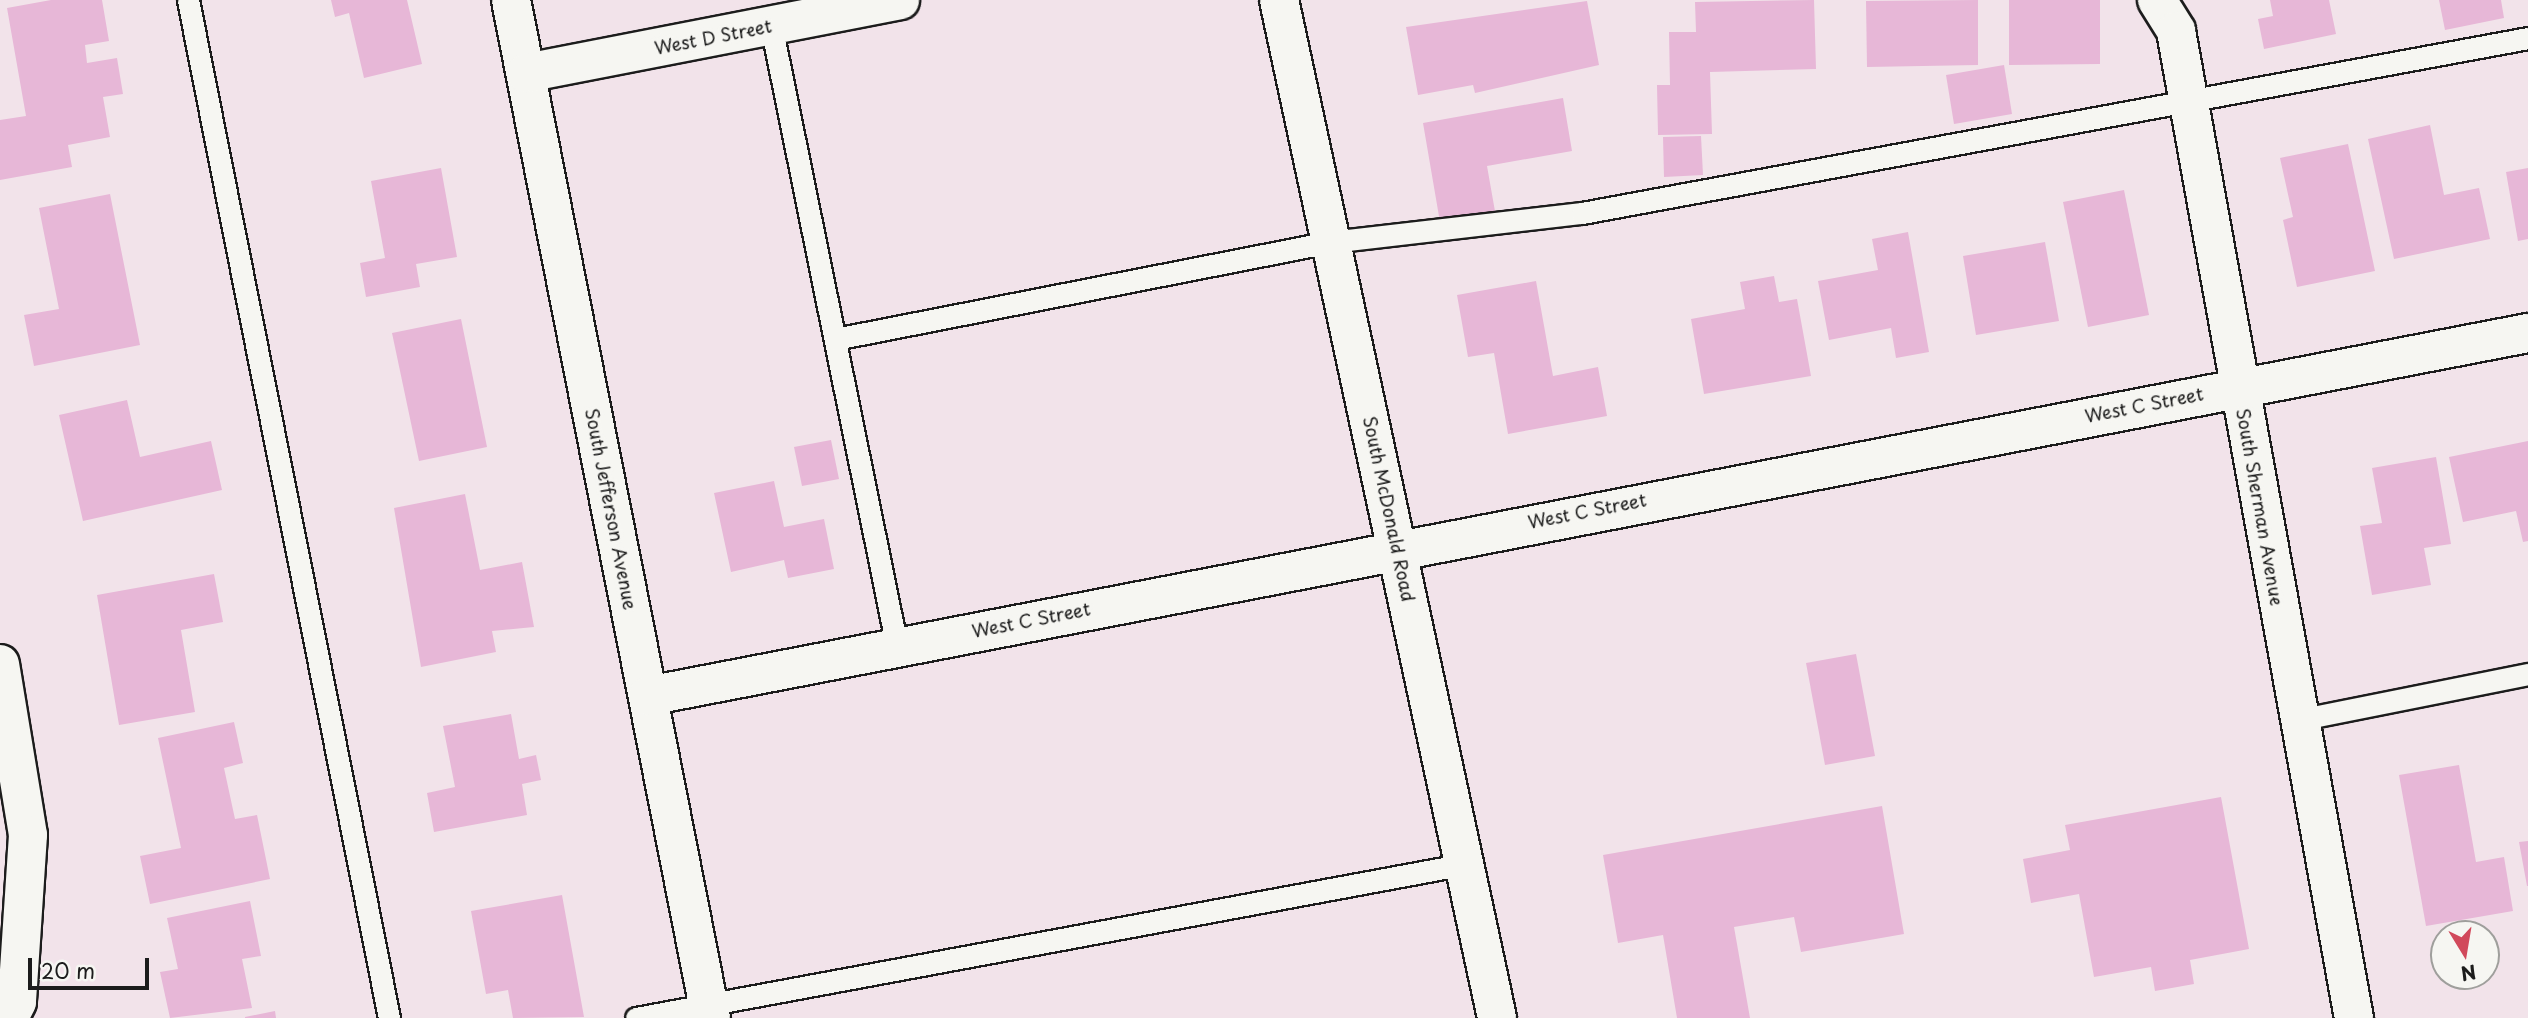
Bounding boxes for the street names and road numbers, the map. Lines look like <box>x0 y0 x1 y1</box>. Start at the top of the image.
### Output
street label: West D Street <box>651 15 775 59</box>
street label: West C Street <box>2082 383 2206 427</box>
street label: South Sherman Avenue <box>2232 406 2288 608</box>
street label: South Jefferson Avenue <box>581 407 641 611</box>
street label: South McDonald Road <box>1358 412 1420 606</box>
street label: West C Street <box>1525 489 1649 533</box>
street label: West C Street <box>969 598 1093 642</box>

